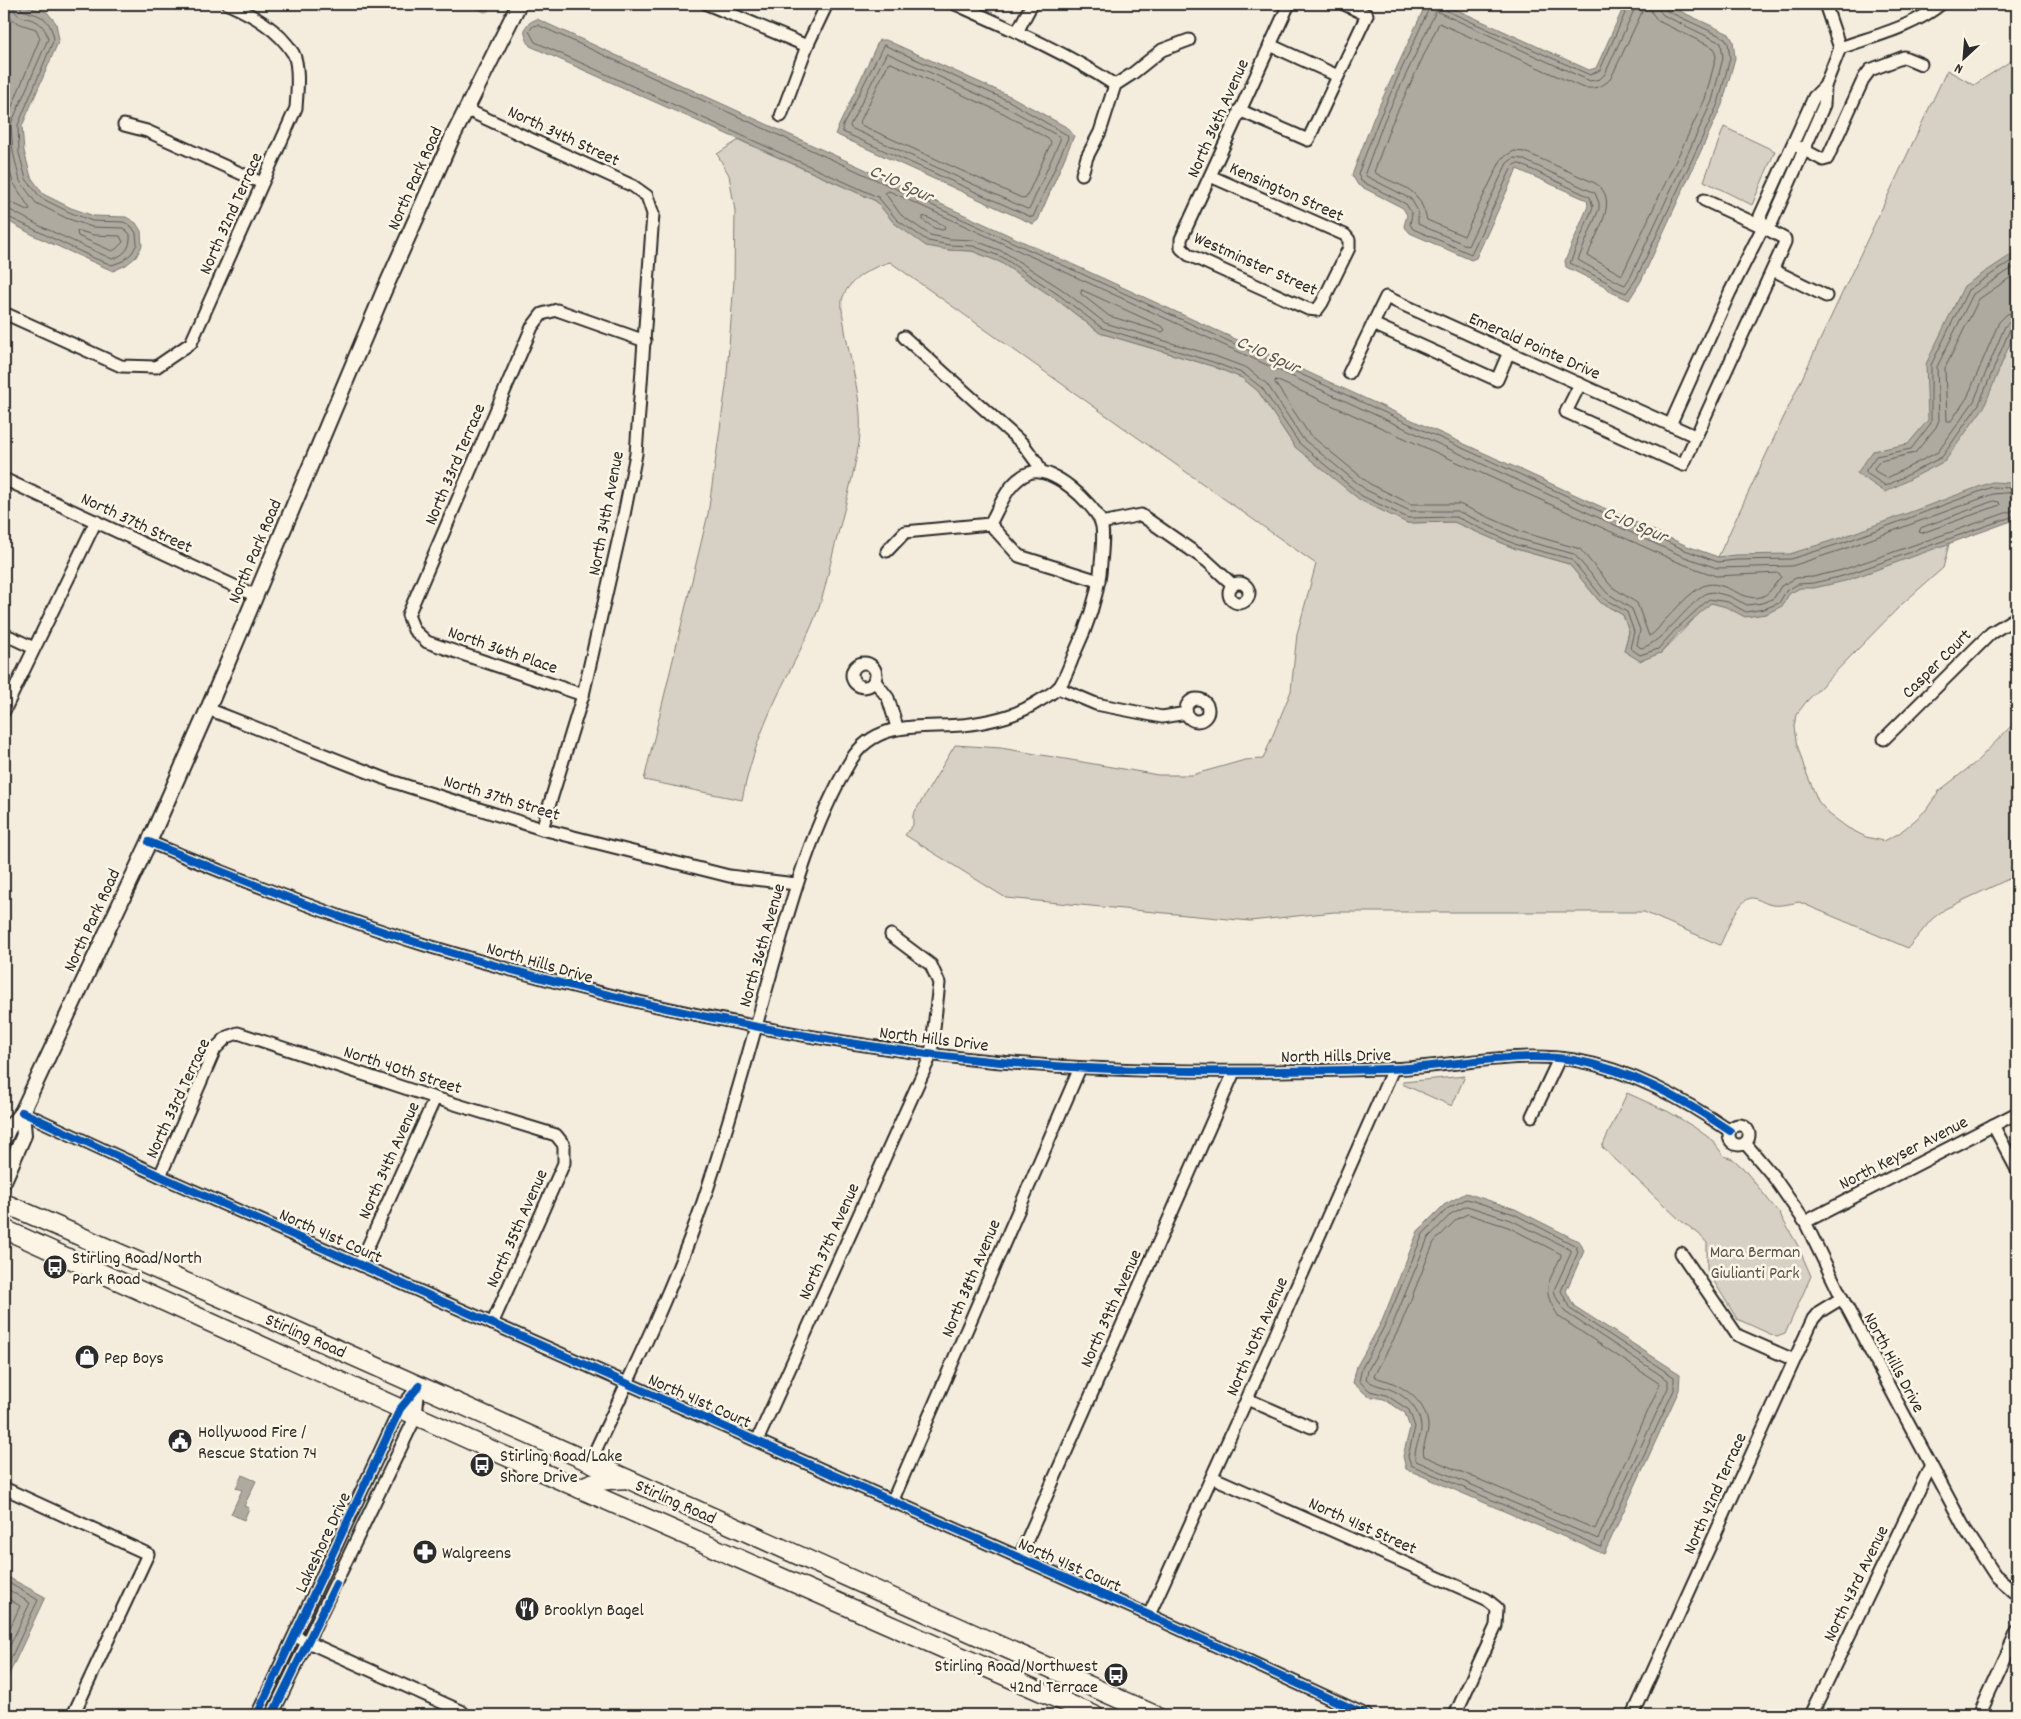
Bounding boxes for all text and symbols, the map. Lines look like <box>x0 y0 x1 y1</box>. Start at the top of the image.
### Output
north arrow <box>1938 32 1988 82</box>
street label: North 36th Avenue <box>1182 56 1257 182</box>
text: N <box>1952 57 1967 78</box>
street label: North 34th Street <box>503 100 623 174</box>
street label: North Park Road <box>382 123 450 235</box>
street label: North 32nd Terrace <box>194 149 270 279</box>
street label: Kensington Street <box>1225 157 1347 230</box>
water label: C-10 Spur <box>864 159 938 212</box>
street label: Westminster Street <box>1189 227 1321 304</box>
street label: Emerald Pointe Drive <box>1464 307 1604 388</box>
water label: C-10 Spur <box>1231 330 1305 383</box>
street label: North 33rd Terrace <box>419 400 493 530</box>
street label: North 34th Avenue <box>583 449 632 578</box>
street label: North 37th Street <box>76 488 196 561</box>
street label: North Park Road <box>223 496 290 608</box>
water label: C-10 Spur <box>1598 501 1673 553</box>
street label: North 36th Place <box>444 621 560 682</box>
street label: Casper Court <box>1897 624 1979 705</box>
street label: North 37th Street <box>440 770 563 829</box>
street label: North Park Road <box>58 865 128 977</box>
street label: North 36th Avenue <box>734 881 793 1010</box>
street label: North Hills Drive <box>483 937 596 992</box>
street label: North Hills Drive <box>878 1021 990 1060</box>
street label: North 33rd Terrace <box>140 1035 218 1163</box>
street label: North 40th Street <box>340 1041 465 1102</box>
street label: North Hills Drive <box>1281 1044 1391 1071</box>
street label: North 34th Avenue <box>353 1098 427 1224</box>
street label: North Keyser Avenue <box>1835 1111 1973 1198</box>
street label: North 35th Avenue <box>481 1166 556 1292</box>
street label: North 37th Avenue <box>793 1179 867 1305</box>
street label: North 41st Court <box>275 1203 386 1271</box>
street label: North 38th Avenue <box>936 1216 1008 1342</box>
park label: Mara Berman Giulianti Park <box>1710 1241 1800 1287</box>
street label: North 39th Avenue <box>1075 1246 1150 1372</box>
place label: Stirling Road/North Park Road <box>72 1247 202 1293</box>
bus stop icon: Stirling Road/North Park Road <box>42 1254 68 1280</box>
street label: North 40th Avenue <box>1221 1273 1296 1401</box>
street label: Stirling Road <box>261 1308 349 1366</box>
street label: North Hills Drive <box>1856 1309 1930 1418</box>
shop icon: Pep Boys <box>74 1344 100 1370</box>
place label: Pep Boys <box>104 1347 164 1372</box>
street label: North 41st Court <box>644 1368 755 1436</box>
place label: Hollywood Fire / Rescue Station 74 <box>198 1421 317 1467</box>
public building icon: Hollywood Fire / Rescue Station 74 <box>167 1428 193 1454</box>
street label: North 42nd Terrace <box>1678 1429 1754 1559</box>
place label: Stirling Road/Lake Shore Drive <box>500 1445 622 1491</box>
bus stop icon: Stirling Road/Lake Shore Drive <box>469 1452 495 1478</box>
street label: Stirling Road <box>631 1474 719 1532</box>
street label: Lakeshore Drive <box>290 1489 359 1597</box>
street label: North 41st Street <box>1304 1492 1420 1562</box>
street label: North 43rd Avenue <box>1818 1522 1896 1646</box>
street label: North 41st Court <box>1014 1532 1125 1600</box>
pharmacy icon: Walgreens <box>412 1539 438 1565</box>
place label: Walgreens <box>442 1542 511 1567</box>
restaurant icon: Brooklyn Bagel <box>514 1596 540 1622</box>
place label: Brooklyn Bagel <box>544 1599 644 1624</box>
place label: Stirling Road/Northwest 42nd Terrace <box>935 1655 1098 1701</box>
bus stop icon: Stirling Road/Northwest 42nd Terrace <box>1103 1662 1129 1688</box>

